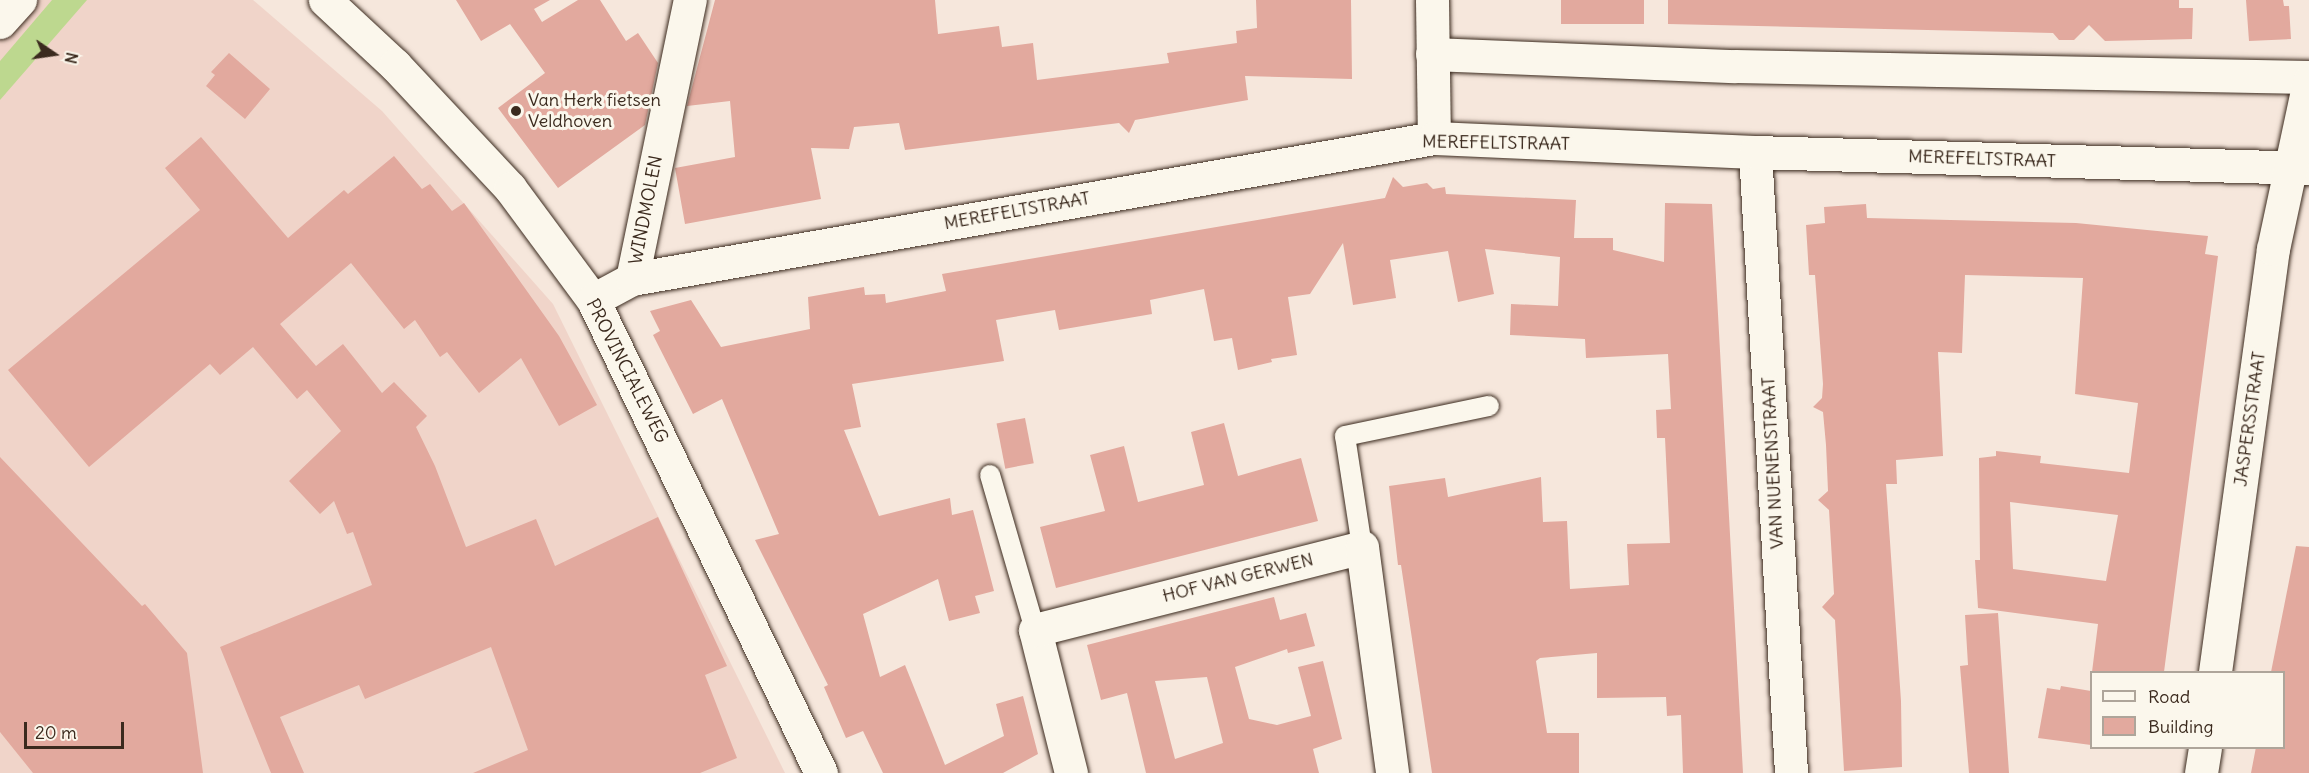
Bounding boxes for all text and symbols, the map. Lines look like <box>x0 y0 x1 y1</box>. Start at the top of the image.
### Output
north arrow <box>24 24 84 84</box>
text: N <box>61 50 83 66</box>
place label: Van Herk fietsen Veldhoven <box>528 90 661 132</box>
marker: Van Herk fietsen Veldhoven <box>509 104 523 118</box>
street label: MEREFELTSTRAAT <box>1422 131 1570 155</box>
street label: MEREFELTSTRAAT <box>1908 146 2056 172</box>
street label: WINDMOLEN <box>625 154 667 266</box>
street label: MEREFELTSTRAAT <box>942 188 1092 234</box>
street label: PROVINCIALEWEG <box>581 295 673 447</box>
street label: JASPERSSTRAAT <box>2230 350 2270 488</box>
street label: VAN NUENENSTRAAT <box>1758 376 1788 550</box>
street label: HOF VAN GERWEN <box>1160 549 1316 607</box>
legend <box>2090 671 2285 749</box>
text: Road <box>2148 685 2190 708</box>
scale bar <box>27 710 128 748</box>
text: Building <box>2148 715 2213 738</box>
text: 20 m <box>35 721 77 744</box>

